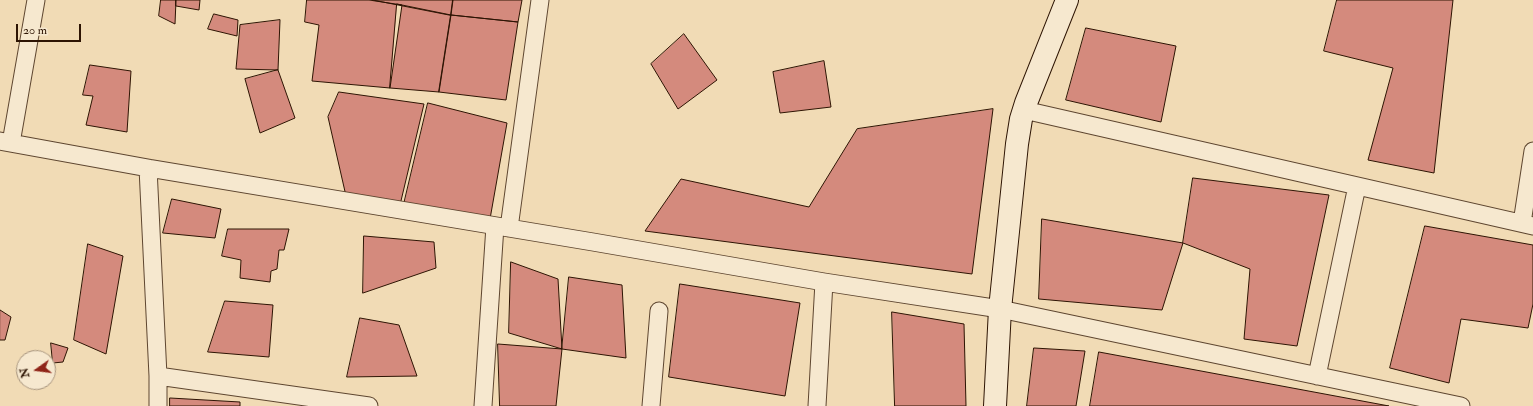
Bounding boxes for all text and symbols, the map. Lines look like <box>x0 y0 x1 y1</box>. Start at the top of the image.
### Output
scale bar <box>18 16 83 42</box>
text: 20 m <box>23 23 47 38</box>
north arrow <box>16 350 56 390</box>
text: N <box>17 366 32 379</box>

